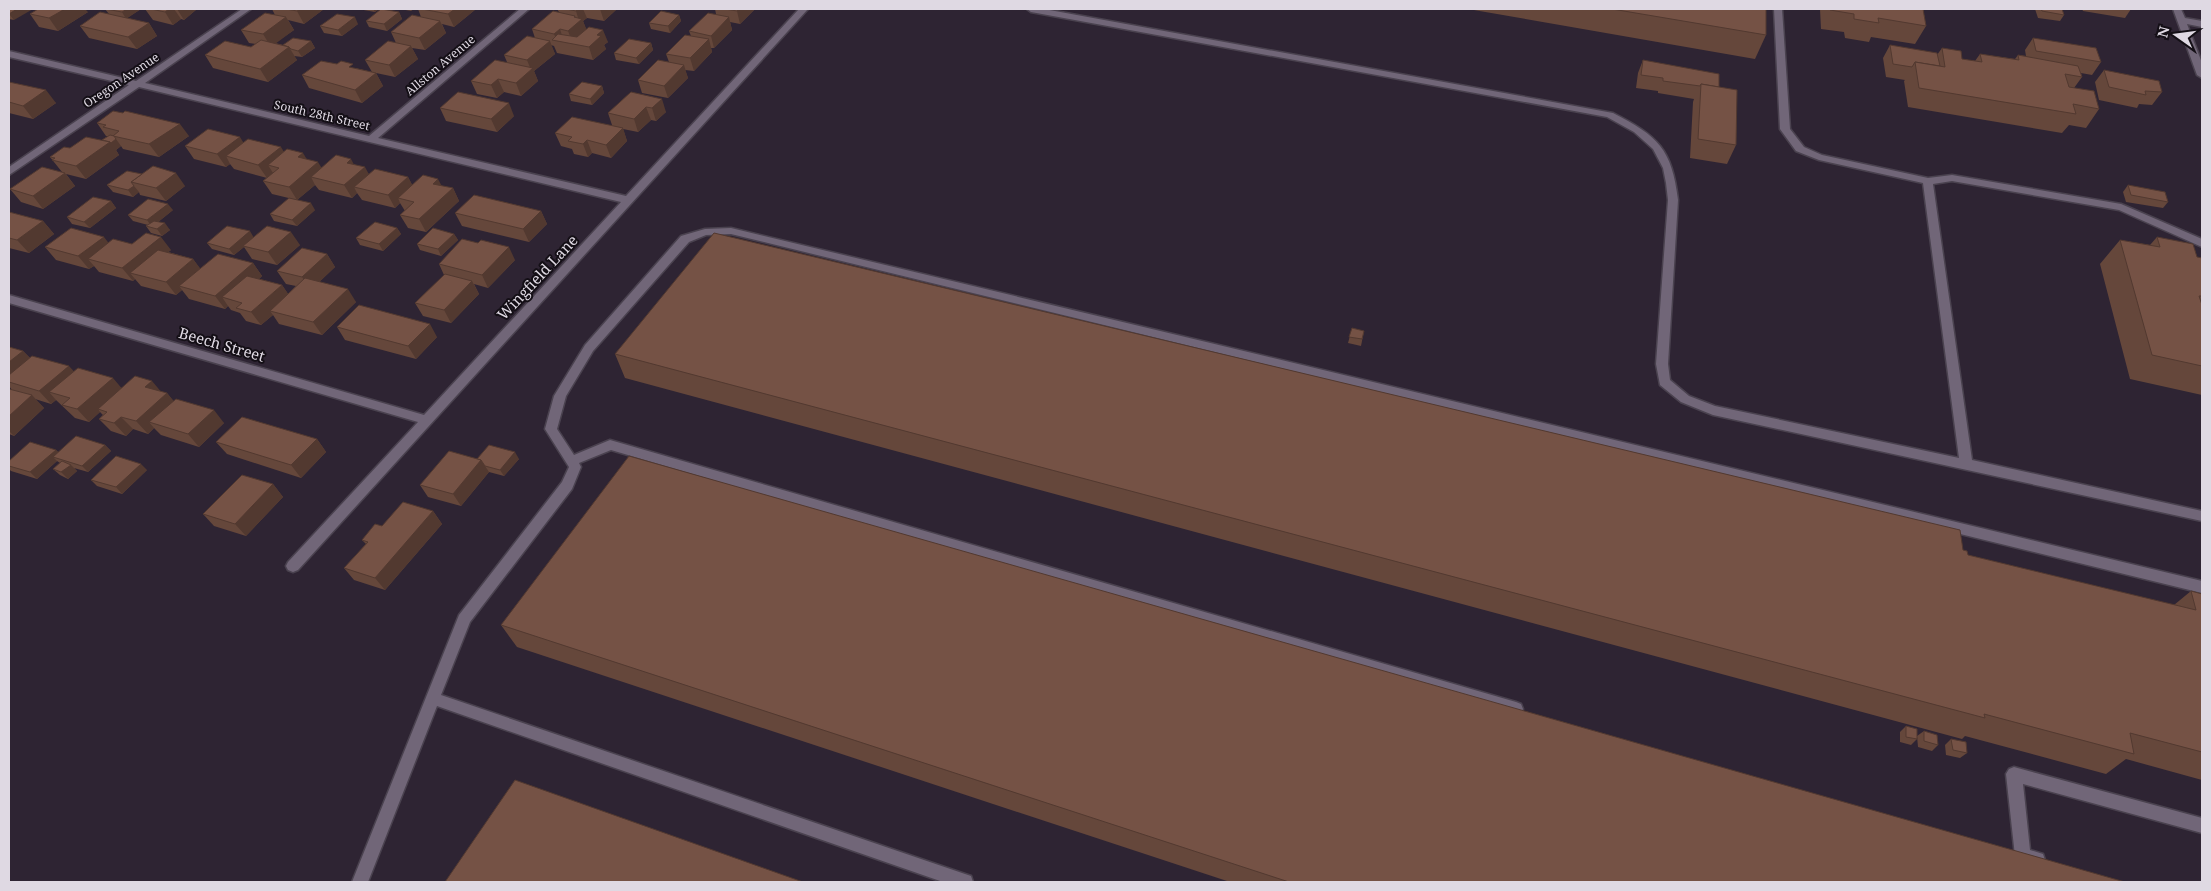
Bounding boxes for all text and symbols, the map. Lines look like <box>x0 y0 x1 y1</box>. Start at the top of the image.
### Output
north arrow <box>2151 10 2201 60</box>
text: N <box>2152 24 2173 39</box>
street label: Allston Avenue <box>402 31 478 99</box>
street label: Oregon Avenue <box>80 48 162 112</box>
street label: South 28th Street <box>272 96 372 134</box>
street label: Wingfield Lane <box>492 230 582 324</box>
street label: Beech Street <box>177 322 267 366</box>

